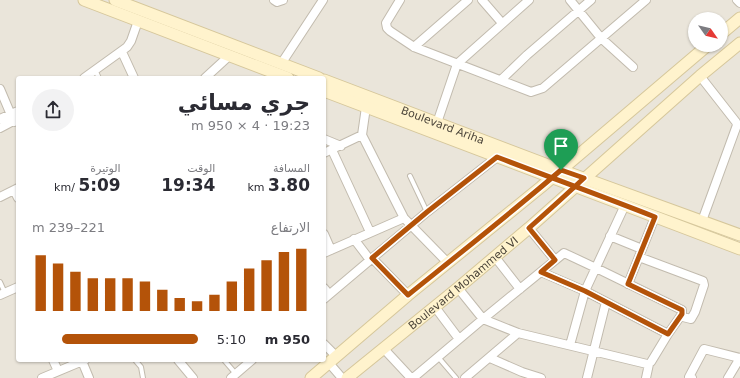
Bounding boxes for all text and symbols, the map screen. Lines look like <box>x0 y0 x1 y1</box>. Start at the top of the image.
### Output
north arrow <box>688 12 728 52</box>
map controls <box>688 12 728 52</box>
button: share <box>32 89 74 131</box>
text: جري مسائي <box>178 90 310 115</box>
street label: Boulevard Ariha <box>399 104 486 147</box>
text: 19:23 · 4 × 950 m <box>191 118 310 133</box>
pin <box>544 129 578 170</box>
icon: arrive <box>550 135 572 157</box>
text: الوتيرة <box>90 162 121 175</box>
text: الوقت <box>187 162 215 175</box>
text: المسافة <box>273 162 310 175</box>
text: 5:09 <box>78 175 121 195</box>
text: 19:34 <box>161 175 215 195</box>
text: 3.80 <box>268 175 310 195</box>
text: /km <box>54 181 78 194</box>
text: km <box>247 181 268 194</box>
text: 221–239 m <box>32 220 105 235</box>
text: الارتفاع <box>271 220 310 235</box>
street label: Boulevard Mohammed VI <box>406 234 521 333</box>
text: 5:10 <box>217 332 246 347</box>
text: 950 m <box>265 332 310 347</box>

